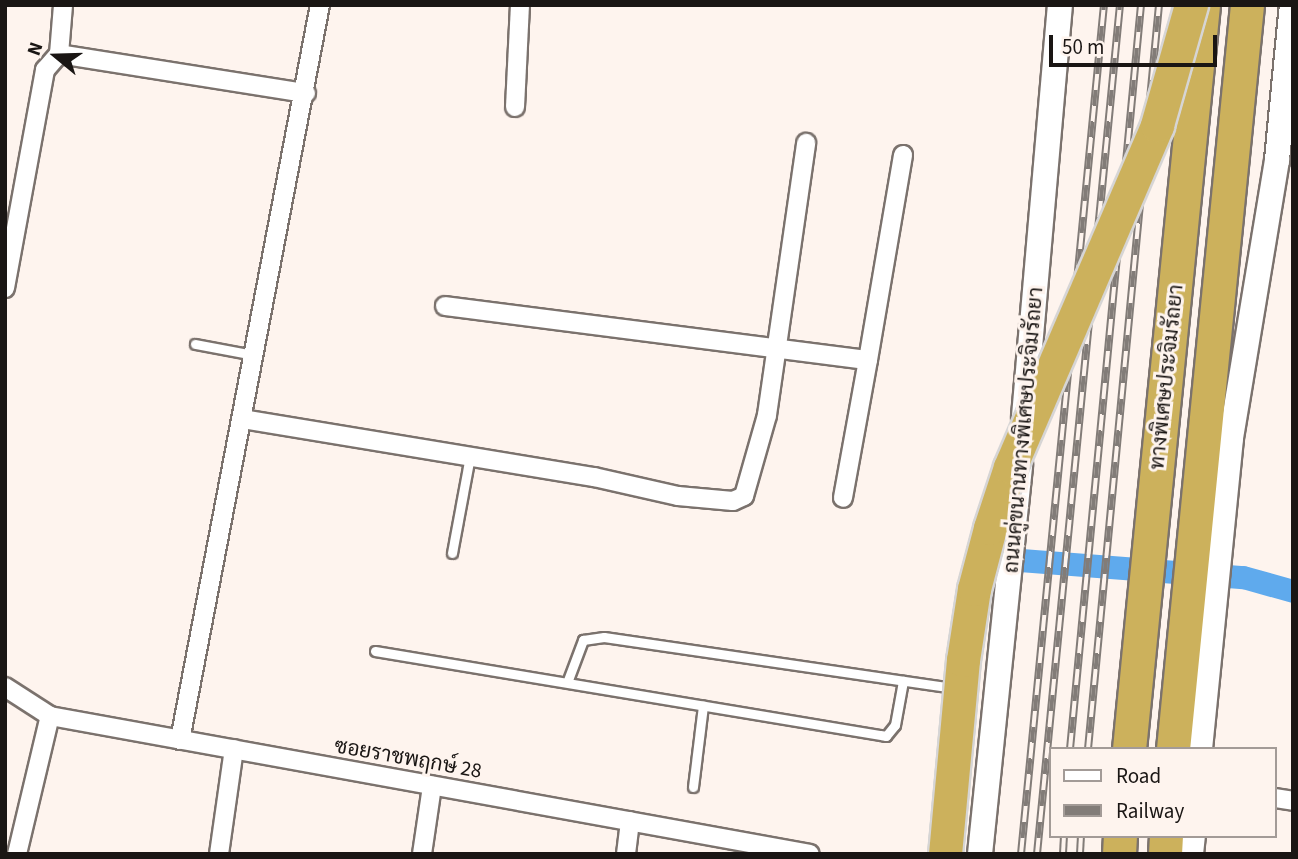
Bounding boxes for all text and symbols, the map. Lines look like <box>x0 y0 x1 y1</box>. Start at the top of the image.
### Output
north arrow <box>21 21 91 91</box>
scale bar <box>1053 21 1221 65</box>
text: 50 m <box>1062 32 1104 62</box>
text: N <box>21 39 50 59</box>
street label: ทางพิเศษประจิมรัถยา <box>1144 283 1188 471</box>
street label: ถนนคู่ขนานทางพิเศษประจิมรัถยา <box>998 286 1048 574</box>
street label: ซอยราชพฤกษ์ 28 <box>332 733 484 783</box>
legend <box>1050 747 1277 838</box>
text: Road <box>1116 761 1161 791</box>
text: Railway <box>1116 796 1184 826</box>

